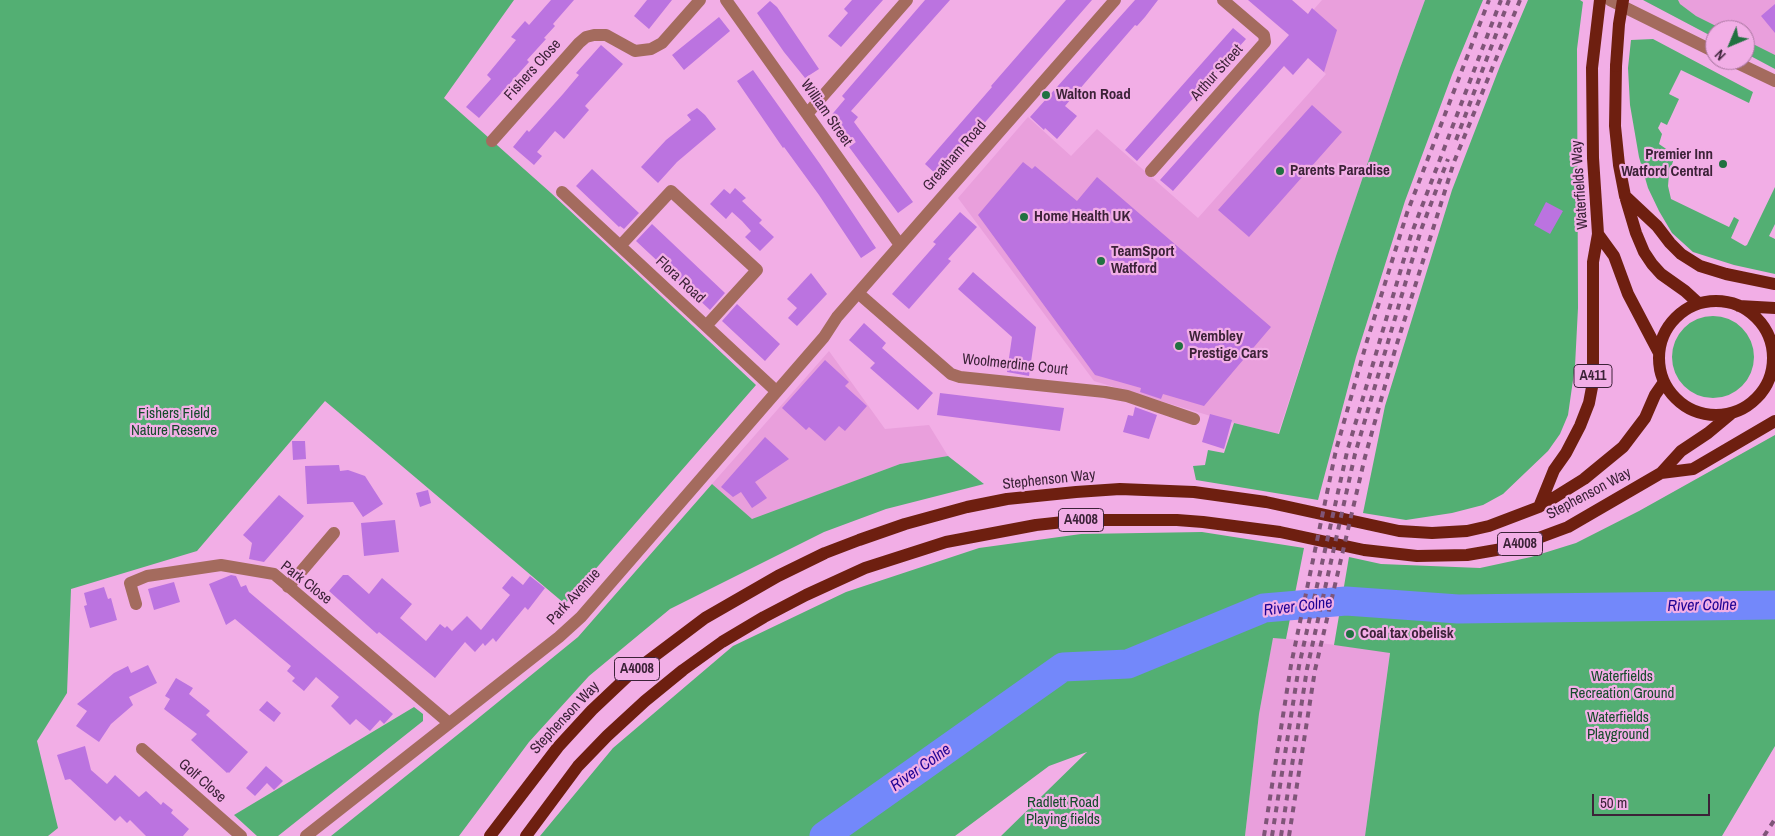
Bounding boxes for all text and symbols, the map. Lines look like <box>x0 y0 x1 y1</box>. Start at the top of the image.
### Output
north arrow <box>1705 20 1755 70</box>
street label: Fishers Close <box>501 36 565 104</box>
street label: Arthur Street <box>1187 41 1247 105</box>
text: N <box>1711 46 1729 64</box>
street label: William Street <box>796 76 856 150</box>
place label: Walton Road <box>1056 86 1131 104</box>
marker: Walton Road <box>1040 89 1052 101</box>
street label: Greatham Road <box>920 117 990 195</box>
street label: Waterfields Way <box>1568 140 1592 230</box>
place label: Premier Inn Watford Central <box>1621 146 1713 181</box>
marker: Premier Inn Watford Central <box>1717 158 1729 170</box>
place label: Parents Paradise <box>1290 162 1390 180</box>
marker: Parents Paradise <box>1274 165 1286 177</box>
place label: Home Health UK <box>1034 208 1130 226</box>
marker: Home Health UK <box>1018 211 1030 223</box>
place label: TeamSport Watford <box>1111 243 1174 278</box>
street label: Flora Road <box>652 253 708 307</box>
marker: TeamSport Watford <box>1095 255 1107 267</box>
place label: Wembley Prestige Cars <box>1189 328 1268 363</box>
marker: Wembley Prestige Cars <box>1173 340 1185 352</box>
street label: Woolmerdine Court <box>961 350 1069 380</box>
road number: A411 <box>1574 364 1612 388</box>
park label: Fishers Field Nature Reserve <box>131 405 217 440</box>
street label: Stephenson Way <box>1544 464 1634 524</box>
street label: Stephenson Way <box>1002 466 1096 494</box>
road number: A4008 <box>1058 508 1104 532</box>
road number: A4008 <box>1498 532 1542 556</box>
street label: Park Close <box>277 557 335 609</box>
street label: Park Avenue <box>543 565 605 629</box>
water label: River Colne <box>1262 593 1334 621</box>
water label: River Colne <box>1667 596 1737 616</box>
place label: Coal tax obelisk <box>1360 625 1454 643</box>
marker: Coal tax obelisk <box>1344 628 1356 640</box>
road number: A4008 <box>614 658 660 681</box>
park label: Waterfields Recreation Ground <box>1570 668 1674 703</box>
street label: Stephenson Way <box>527 678 603 758</box>
park label: Waterfields Playground <box>1587 709 1649 744</box>
water label: River Colne <box>887 740 955 796</box>
street label: Golf Close <box>174 755 230 807</box>
scale bar <box>1595 784 1712 816</box>
text: 50 m <box>1600 792 1627 813</box>
park label: Radlett Road Playing fields <box>1026 794 1100 829</box>

